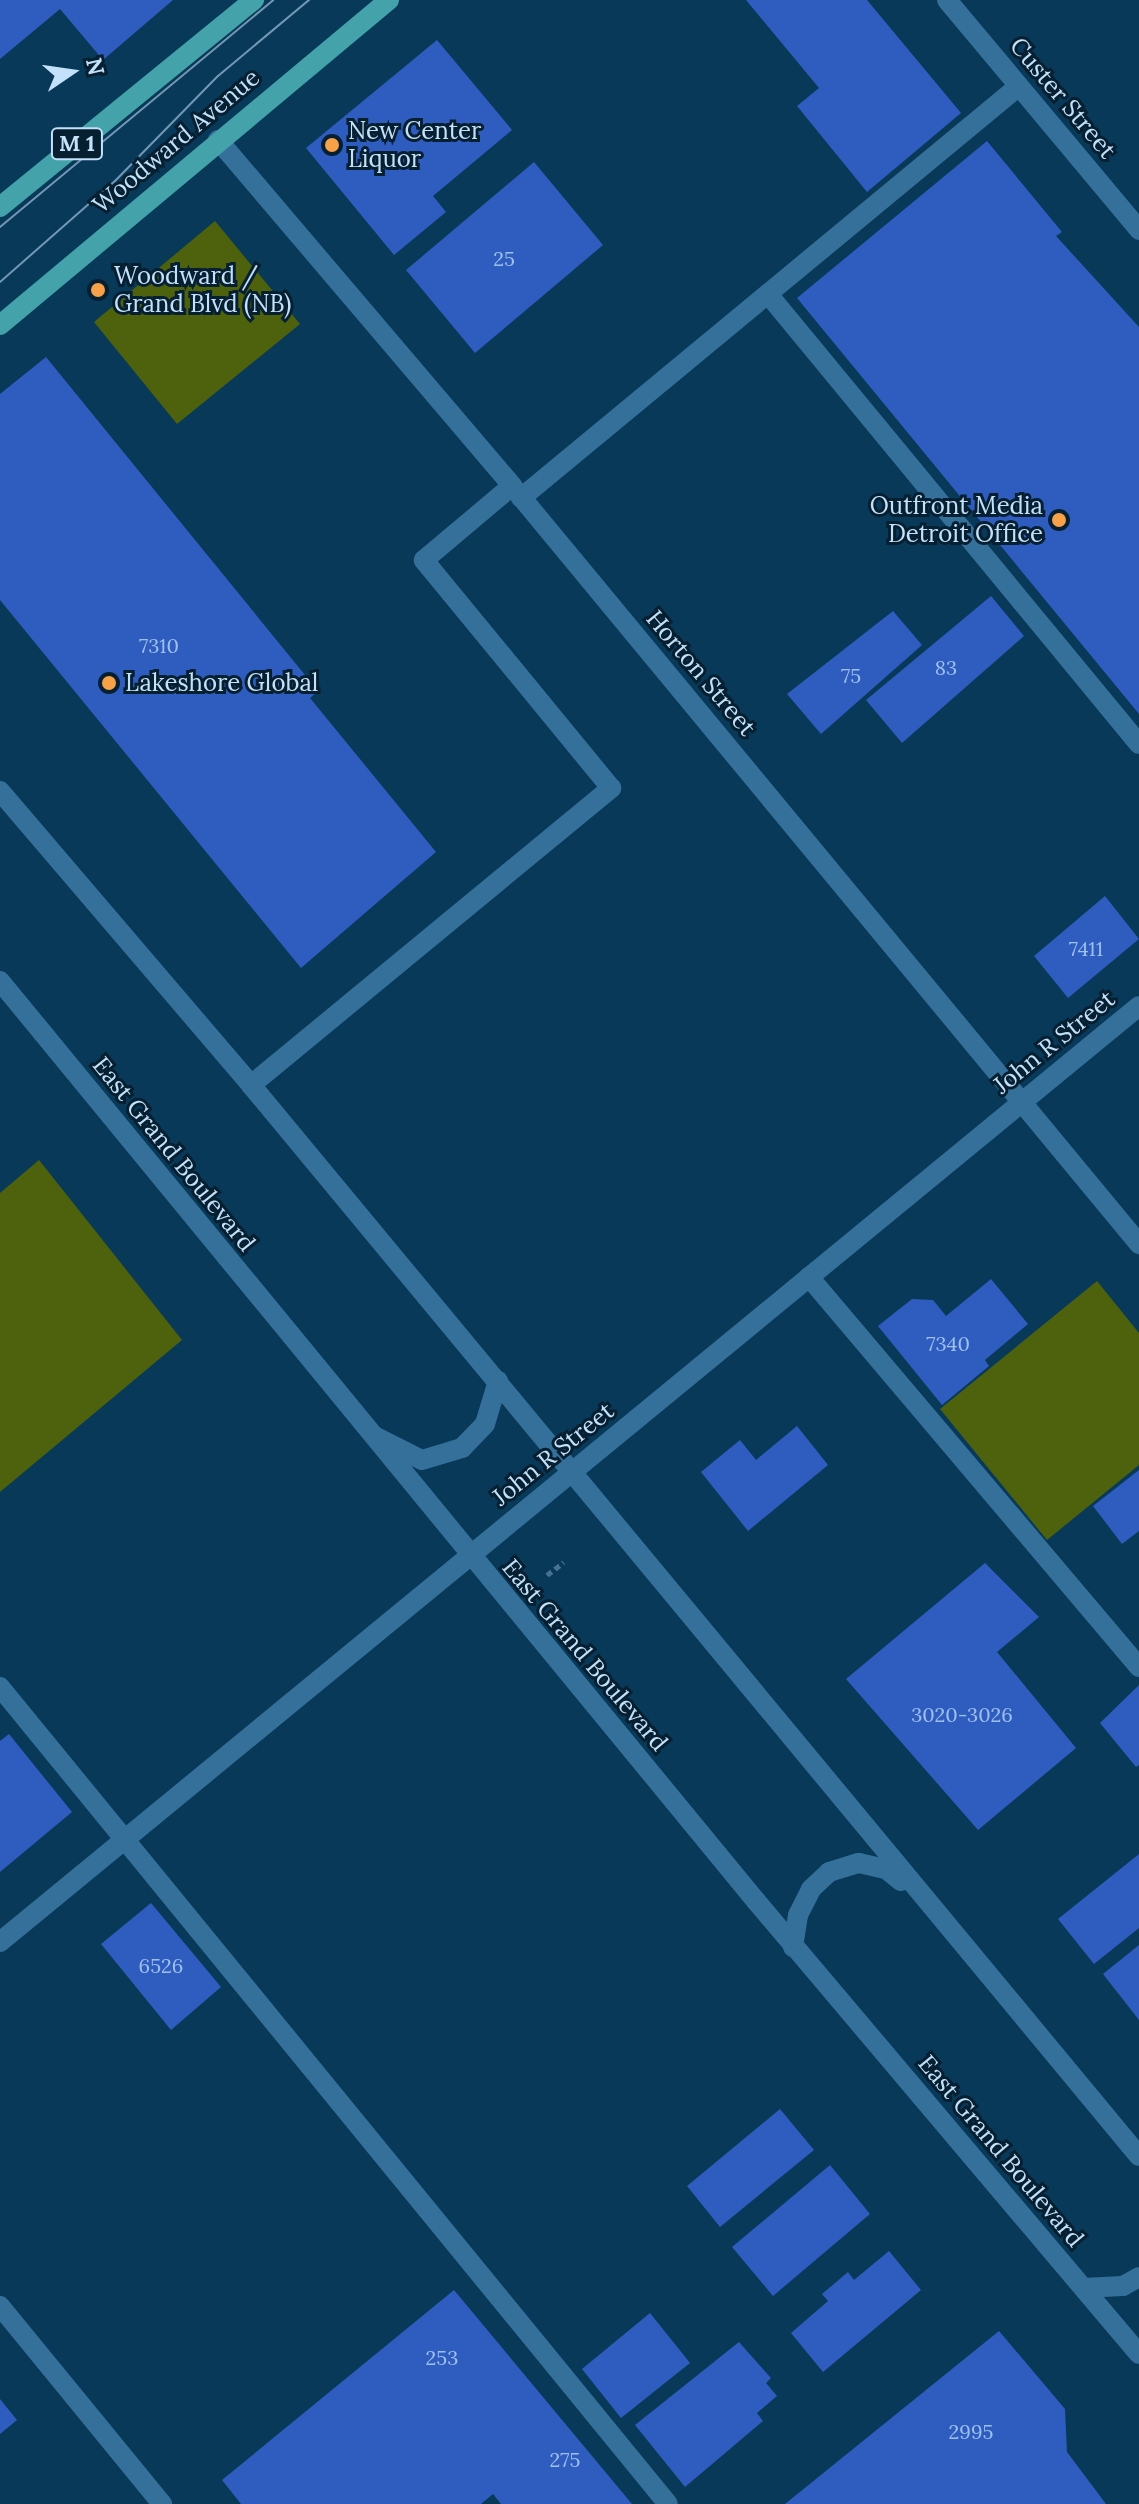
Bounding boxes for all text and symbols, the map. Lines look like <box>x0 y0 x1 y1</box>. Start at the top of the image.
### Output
north arrow <box>32 32 112 112</box>
street label: Custer Street <box>1004 32 1122 164</box>
text: N <box>80 55 111 78</box>
street label: Woodward Avenue <box>87 63 265 219</box>
place label: New Center Liquor <box>348 117 481 173</box>
road number: M 1 <box>49 126 105 162</box>
marker: New Center Liquor <box>323 136 341 154</box>
house number: 25 <box>493 246 515 270</box>
place label: Woodward / Grand Blvd (NB) <box>114 262 291 318</box>
marker: Woodward / Grand Blvd (NB) <box>89 281 107 299</box>
place label: Outfront Media Detroit Office <box>870 492 1043 548</box>
marker: Outfront Media Detroit Office <box>1050 511 1068 529</box>
street label: Horton Street <box>640 604 762 742</box>
house number: 7310 <box>139 633 179 657</box>
house number: 83 <box>935 655 957 679</box>
house number: 75 <box>841 663 861 687</box>
place label: Lakeshore Global <box>125 669 318 697</box>
marker: Lakeshore Global <box>100 674 118 692</box>
house number: 7411 <box>1069 936 1103 960</box>
street label: John R Street <box>988 984 1120 1100</box>
street label: East Grand Boulevard <box>87 1051 261 1257</box>
house number: 7340 <box>926 1331 970 1355</box>
street label: John R Street <box>487 1396 619 1512</box>
street label: East Grand Boulevard <box>496 1553 674 1757</box>
house number: 3020-3026 <box>911 1702 1013 1726</box>
house number: 6526 <box>139 1953 183 1977</box>
street label: East Grand Boulevard <box>912 2049 1090 2253</box>
house number: 253 <box>426 2345 458 2369</box>
house number: 2995 <box>949 2419 993 2443</box>
house number: 275 <box>550 2447 580 2471</box>

